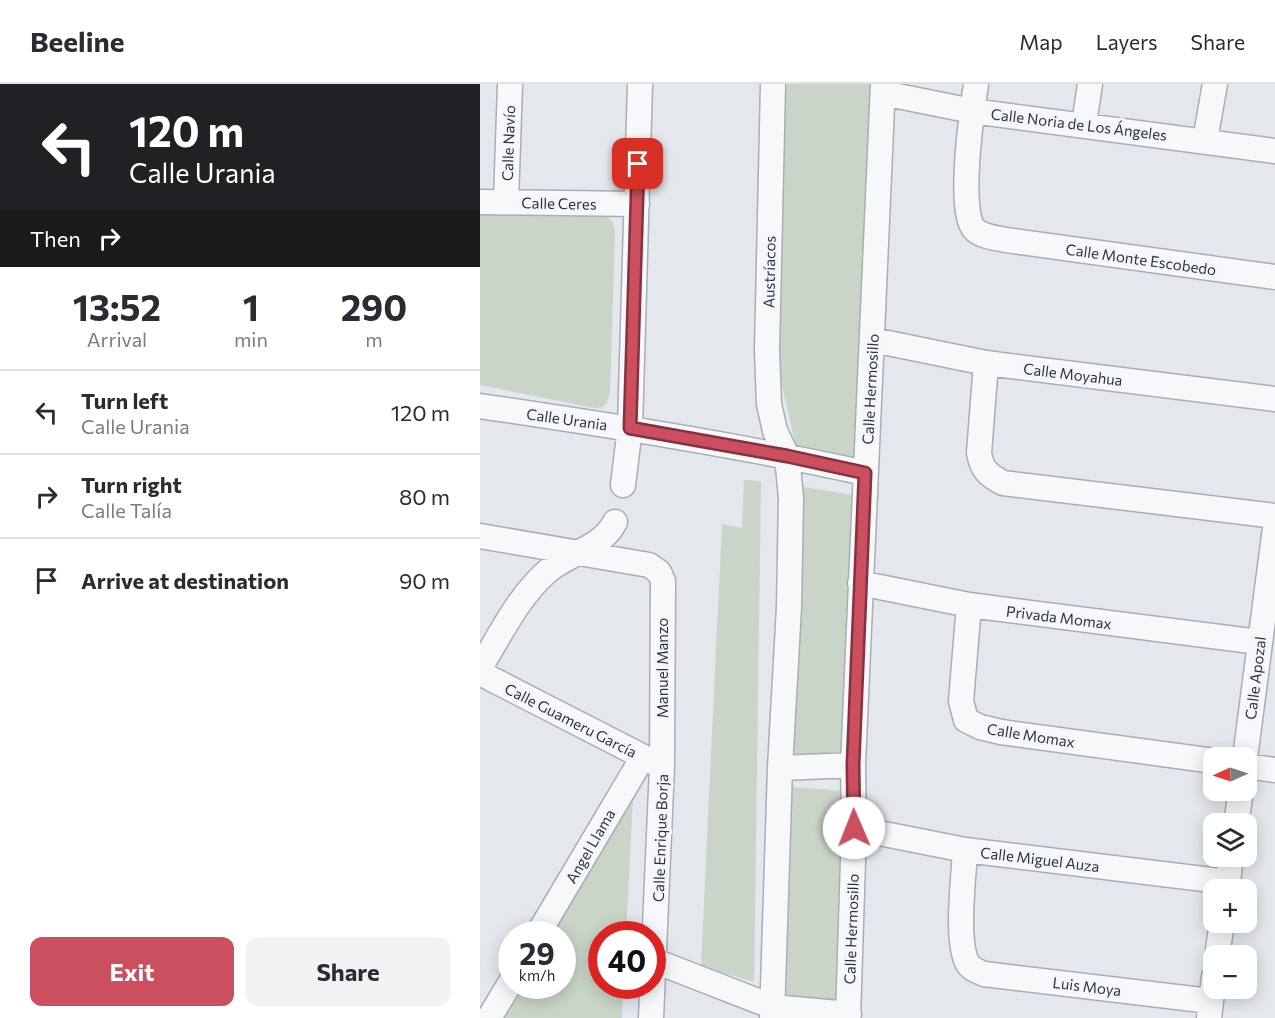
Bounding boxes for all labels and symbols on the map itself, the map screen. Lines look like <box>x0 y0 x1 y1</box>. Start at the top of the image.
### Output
street label: Calle Noria de Los Ángeles <box>990 103 1168 144</box>
street label: Calle Navío <box>498 105 518 181</box>
pin <box>612 138 663 189</box>
street label: Calle Ceres <box>521 193 597 213</box>
street label: Austríacos <box>759 236 779 308</box>
street label: Calle Monte Escobedo <box>1065 240 1217 278</box>
street label: Calle Hermosillo <box>858 333 882 445</box>
street label: Calle Moyahua <box>1022 359 1124 389</box>
street label: Calle Urania <box>525 404 609 434</box>
street label: Privada Momax <box>1005 602 1113 632</box>
street label: Manuel Manzo <box>653 618 671 718</box>
street label: Calle Apozal <box>1241 635 1269 721</box>
street label: Calle Guameru García <box>502 679 640 761</box>
street label: Calle Momax <box>986 719 1076 751</box>
north arrow <box>1203 747 1257 801</box>
street label: Calle Enrique Borja <box>649 774 671 902</box>
position arrow <box>822 796 886 860</box>
street label: Angel Llama <box>562 806 618 886</box>
street label: Calle Miguel Auza <box>979 843 1101 875</box>
street label: Calle Hermosillo <box>840 873 862 985</box>
speed limit sign: 40 <box>588 921 666 999</box>
street label: Luis Moya <box>1052 973 1122 999</box>

